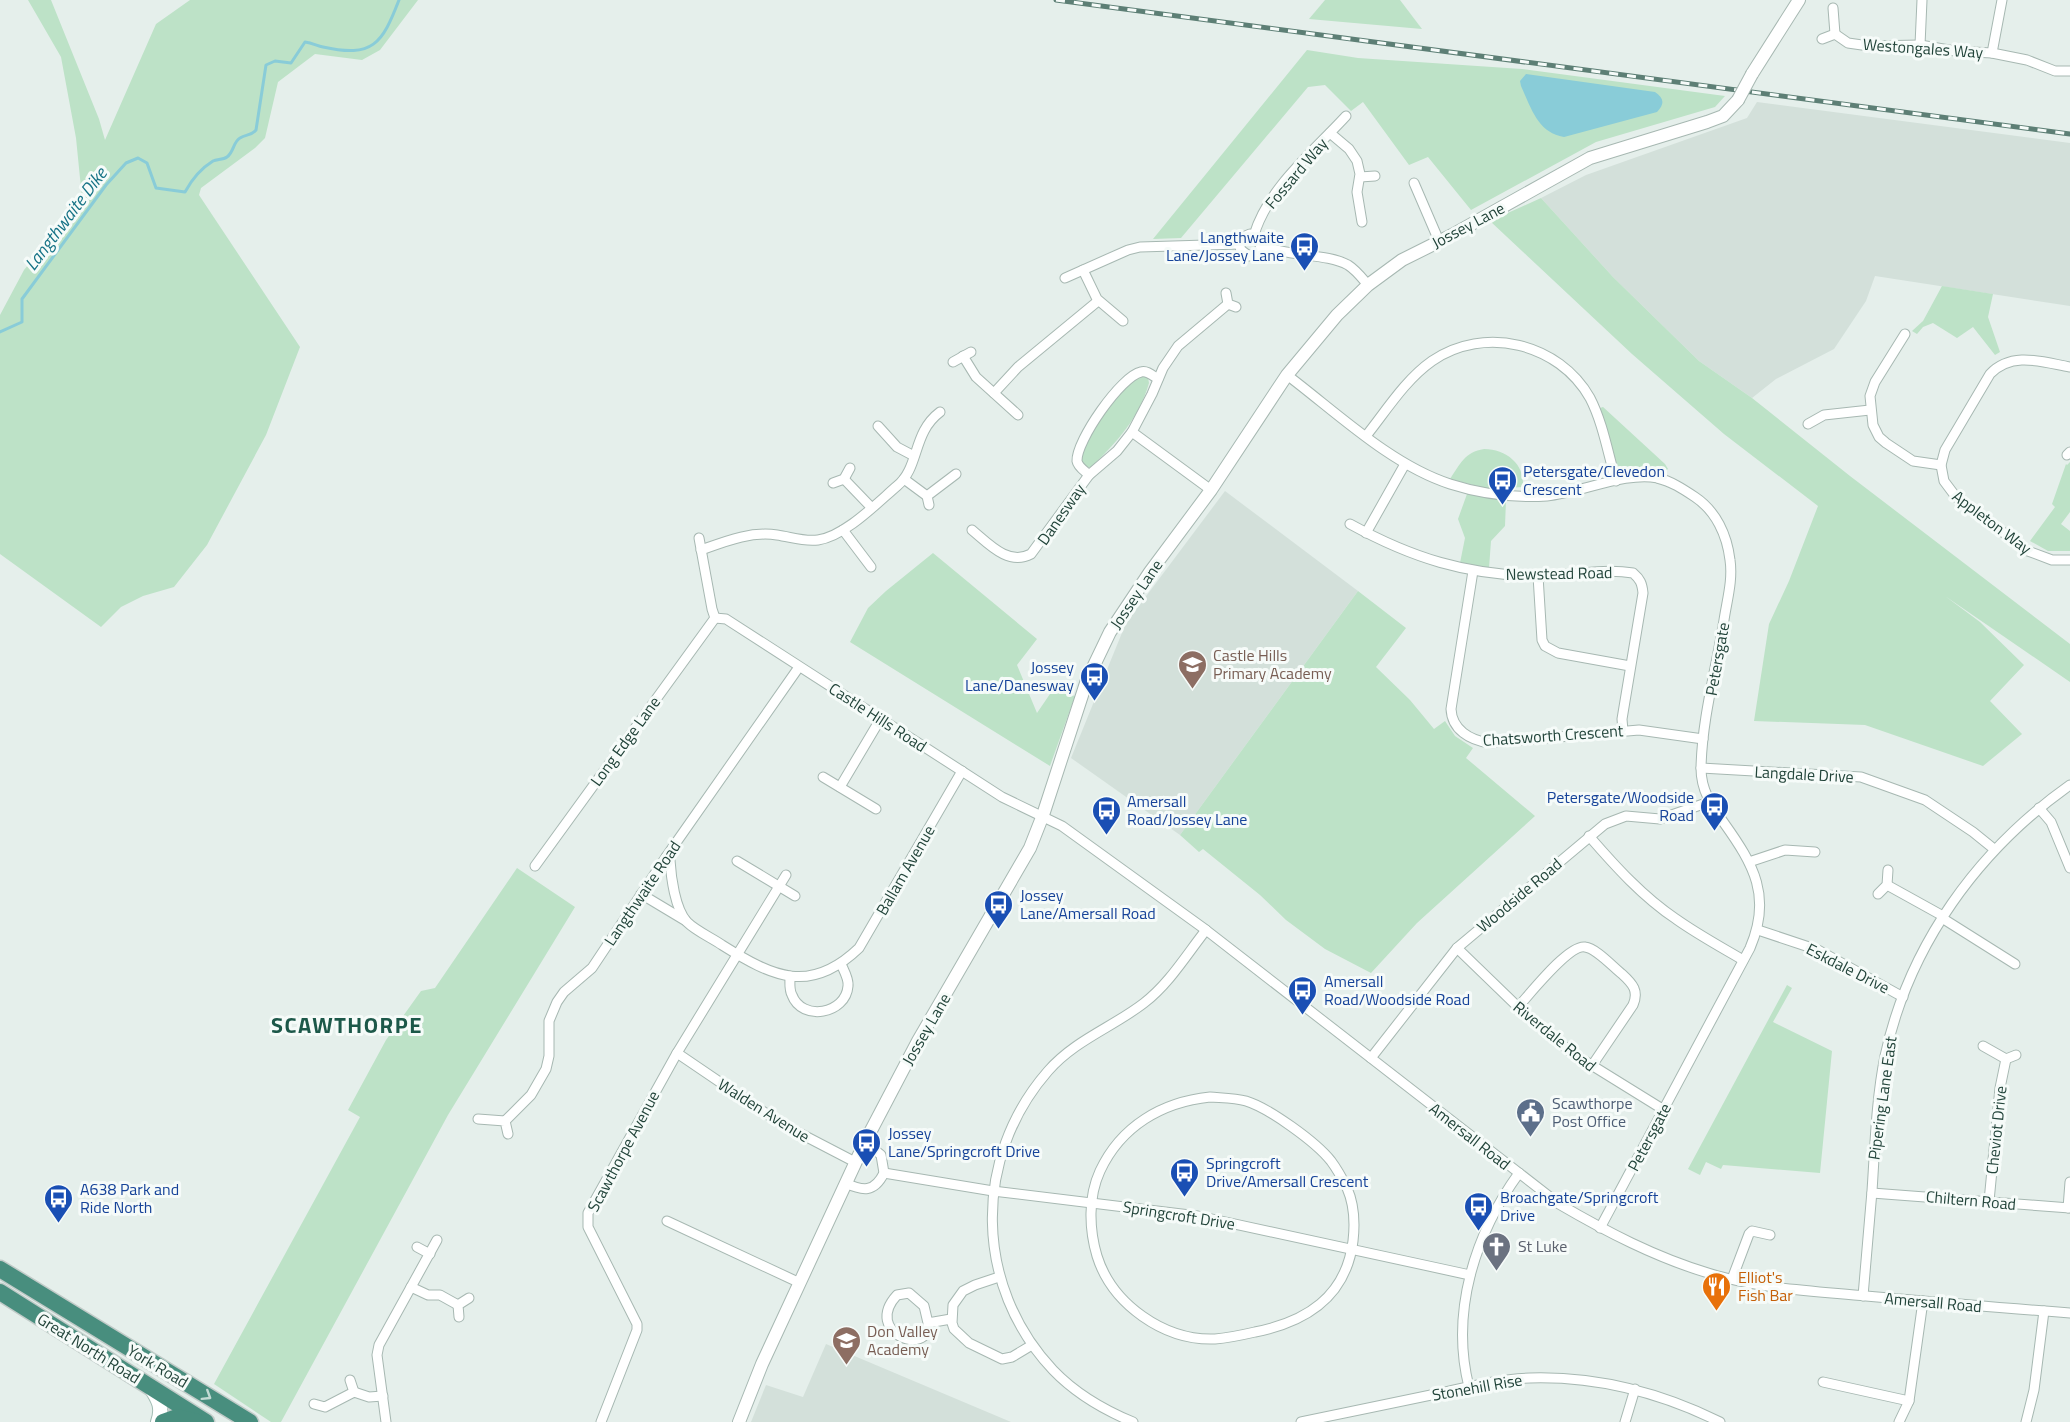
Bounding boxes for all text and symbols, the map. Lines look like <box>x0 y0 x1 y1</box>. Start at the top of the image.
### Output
street label: Westongales Way <box>1862 32 1984 64</box>
street label: Fossard Way <box>1259 132 1333 214</box>
water label: Langthwaite Dike <box>18 160 114 276</box>
street label: Jossey Lane <box>1427 196 1509 254</box>
place label: Langthwaite Lane/Jossey Lane <box>1166 225 1284 267</box>
bus stop icon: Langthwaite Lane/Jossey Lane <box>1289 230 1321 272</box>
place label: Petersgate/Clevedon Crescent <box>1523 459 1665 501</box>
bus stop icon: Petersgate/Clevedon Crescent <box>1486 464 1518 506</box>
street label: Danesway <box>1031 478 1091 550</box>
street label: Appleton Way <box>1947 484 2037 560</box>
street label: Jossey Lane <box>1104 554 1168 634</box>
street label: Newstead Road <box>1505 560 1613 586</box>
street label: Petersgate <box>1699 620 1735 698</box>
place label: Castle Hills Primary Academy <box>1213 643 1332 685</box>
school or university icon: Castle Hills Primary Academy <box>1176 648 1208 690</box>
place label: Jossey Lane/Danesway <box>965 655 1074 697</box>
bus stop icon: Jossey Lane/Danesway <box>1079 660 1111 702</box>
street label: Castle Hills Road <box>824 676 932 758</box>
street label: Long Edge Lane <box>584 691 666 791</box>
street label: Chatsworth Crescent <box>1482 718 1624 752</box>
street label: Langdale Drive <box>1754 759 1854 789</box>
place label: Petersgate/Woodside Road <box>1547 785 1694 827</box>
place label: Amersall Road/Jossey Lane <box>1127 789 1247 831</box>
bus stop icon: Petersgate/Woodside Road <box>1699 790 1731 832</box>
bus stop icon: Amersall Road/Jossey Lane <box>1090 794 1122 836</box>
street label: Ballam Avenue <box>870 821 940 919</box>
street label: Langthwaite Road <box>598 836 686 950</box>
street label: Woodside Road <box>1471 852 1567 938</box>
place label: Jossey Lane/Amersall Road <box>1020 883 1156 925</box>
bus stop icon: Jossey Lane/Amersall Road <box>983 888 1015 930</box>
street label: Eskdale Drive <box>1802 937 1894 999</box>
place label: Amersall Road/Woodside Road <box>1324 969 1470 1011</box>
bus stop icon: Amersall Road/Woodside Road <box>1287 974 1319 1016</box>
street label: Jossey Lane <box>896 989 956 1069</box>
street label: Riverdale Road <box>1508 995 1602 1077</box>
district label: SCAWTHORPE <box>271 1008 423 1042</box>
street label: Pipering Lane East <box>1861 1034 1903 1161</box>
street label: Walden Avenue <box>713 1072 815 1148</box>
street label: Cheviot Drive <box>1979 1085 2013 1175</box>
street label: Scawthorpe Avenue <box>581 1086 665 1216</box>
place label: Scawthorpe Post Office <box>1552 1091 1633 1133</box>
public building icon: Scawthorpe Post Office <box>1515 1096 1547 1138</box>
street label: Amersall Road <box>1424 1097 1516 1175</box>
street label: Petersgate <box>1621 1099 1677 1175</box>
place label: Jossey Lane/Springcroft Drive <box>888 1121 1040 1163</box>
bus stop icon: Jossey Lane/Springcroft Drive <box>851 1126 883 1168</box>
place label: Springcroft Drive/Amersall Crescent <box>1206 1151 1369 1193</box>
bus stop icon: Springcroft Drive/Amersall Crescent <box>1169 1156 1201 1198</box>
place label: A638 Park and Ride North <box>80 1177 179 1219</box>
bus stop icon: A638 Park and Ride North <box>43 1182 75 1224</box>
street label: Chiltern Road <box>1925 1184 2017 1216</box>
place label: Broachgate/Springcroft Drive <box>1500 1185 1659 1227</box>
bus stop icon: Broachgate/Springcroft Drive <box>1463 1190 1495 1232</box>
street label: Springcroft Drive <box>1121 1194 1237 1236</box>
church icon: St Luke <box>1481 1230 1513 1272</box>
place label: St Luke <box>1518 1234 1567 1258</box>
place label: Elliot's Fish Bar <box>1738 1265 1793 1307</box>
restaurant icon: Elliot's Fish Bar <box>1701 1270 1733 1312</box>
street label: Amersall Road <box>1883 1286 1983 1318</box>
street label: Great North Road <box>33 1307 145 1389</box>
place label: Don Valley Academy <box>867 1319 938 1361</box>
school or university icon: Don Valley Academy <box>830 1324 862 1366</box>
street label: York Road <box>123 1338 193 1394</box>
street label: Stonehill Rise <box>1430 1367 1524 1407</box>
one-way arrow <box>201 1388 211 1400</box>

